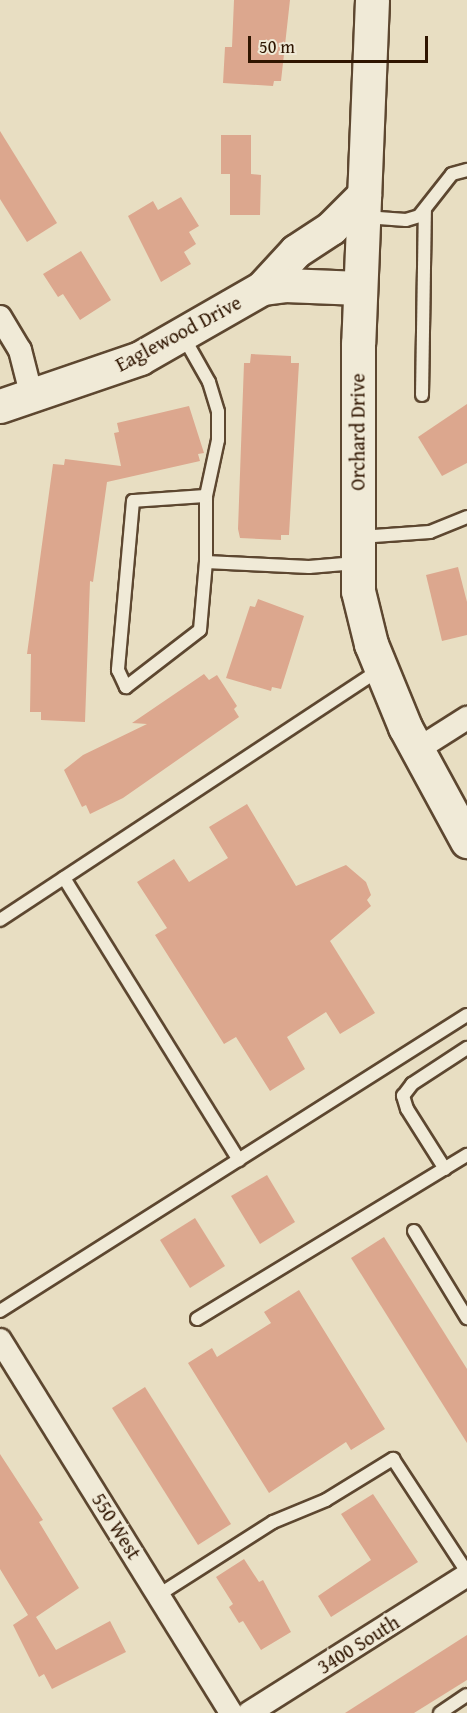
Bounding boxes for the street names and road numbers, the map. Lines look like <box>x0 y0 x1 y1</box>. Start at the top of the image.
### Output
street label: Eaglewood Drive <box>111 290 245 376</box>
street label: Orchard Drive <box>345 373 369 491</box>
street label: 550 West <box>87 1488 147 1564</box>
street label: 3400 South <box>313 1609 403 1679</box>

